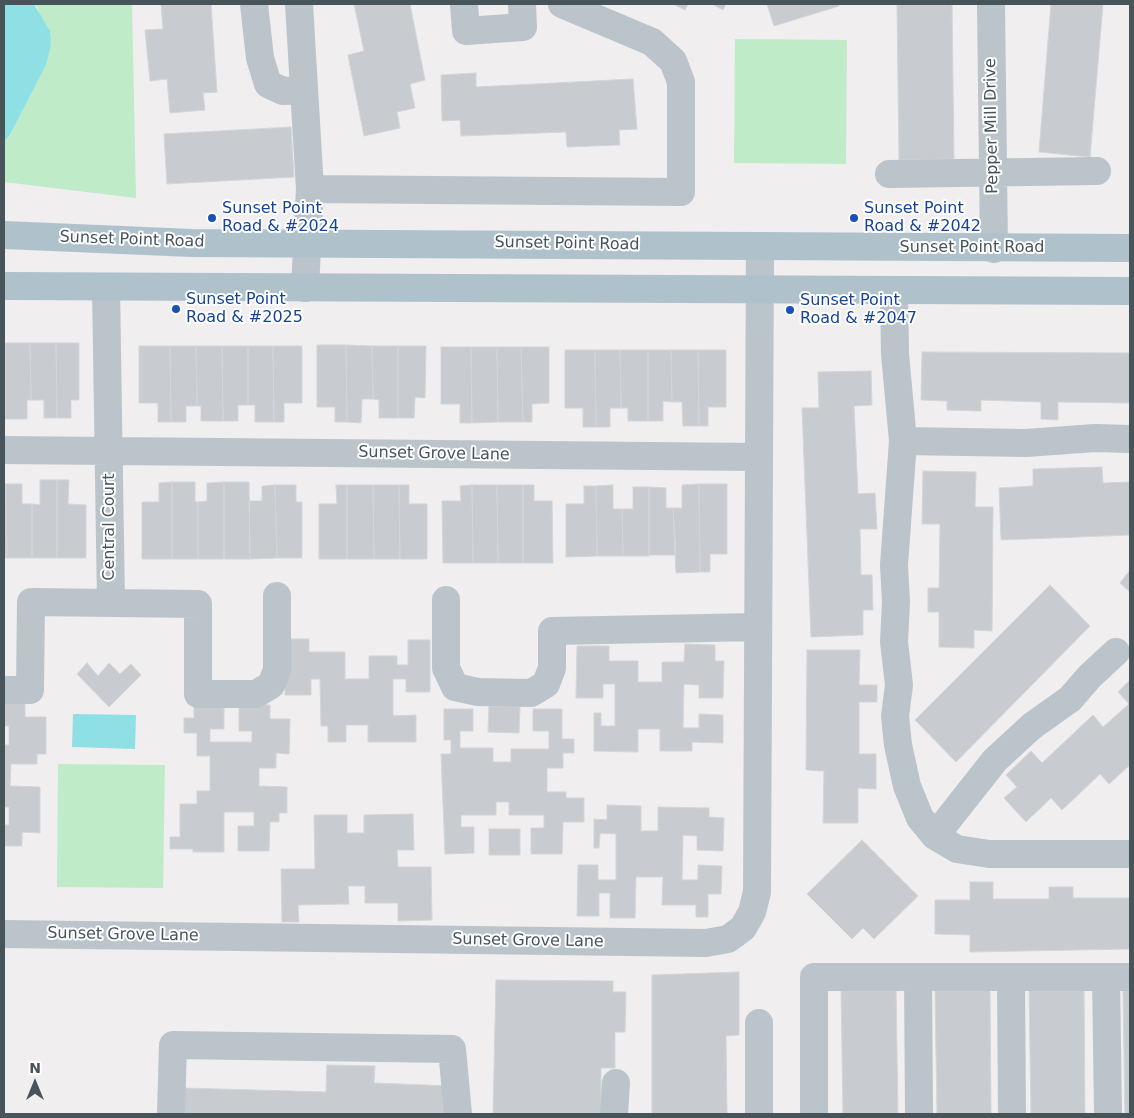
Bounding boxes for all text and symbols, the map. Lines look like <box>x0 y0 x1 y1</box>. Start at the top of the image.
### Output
street label: Pepper Mill Drive <box>981 58 1003 194</box>
place label: Sunset Point Road & #2024 <box>222 199 339 237</box>
place label: Sunset Point Road & #2042 <box>864 199 981 237</box>
marker: Sunset Point Road & #2024 <box>206 212 218 224</box>
marker: Sunset Point Road & #2042 <box>848 212 860 224</box>
street label: Sunset Point Road <box>59 228 205 252</box>
street label: Sunset Point Road <box>494 233 640 255</box>
street label: Sunset Point Road <box>900 238 1044 258</box>
place label: Sunset Point Road & #2025 <box>186 290 303 328</box>
place label: Sunset Point Road & #2047 <box>800 291 917 329</box>
marker: Sunset Point Road & #2025 <box>170 303 182 315</box>
marker: Sunset Point Road & #2047 <box>784 304 796 316</box>
street label: Sunset Grove Lane <box>358 443 510 465</box>
street label: Central Court <box>100 473 120 581</box>
street label: Sunset Grove Lane <box>47 924 199 946</box>
street label: Sunset Grove Lane <box>452 930 604 952</box>
north arrow <box>10 1058 60 1108</box>
text: N <box>29 1060 41 1076</box>

